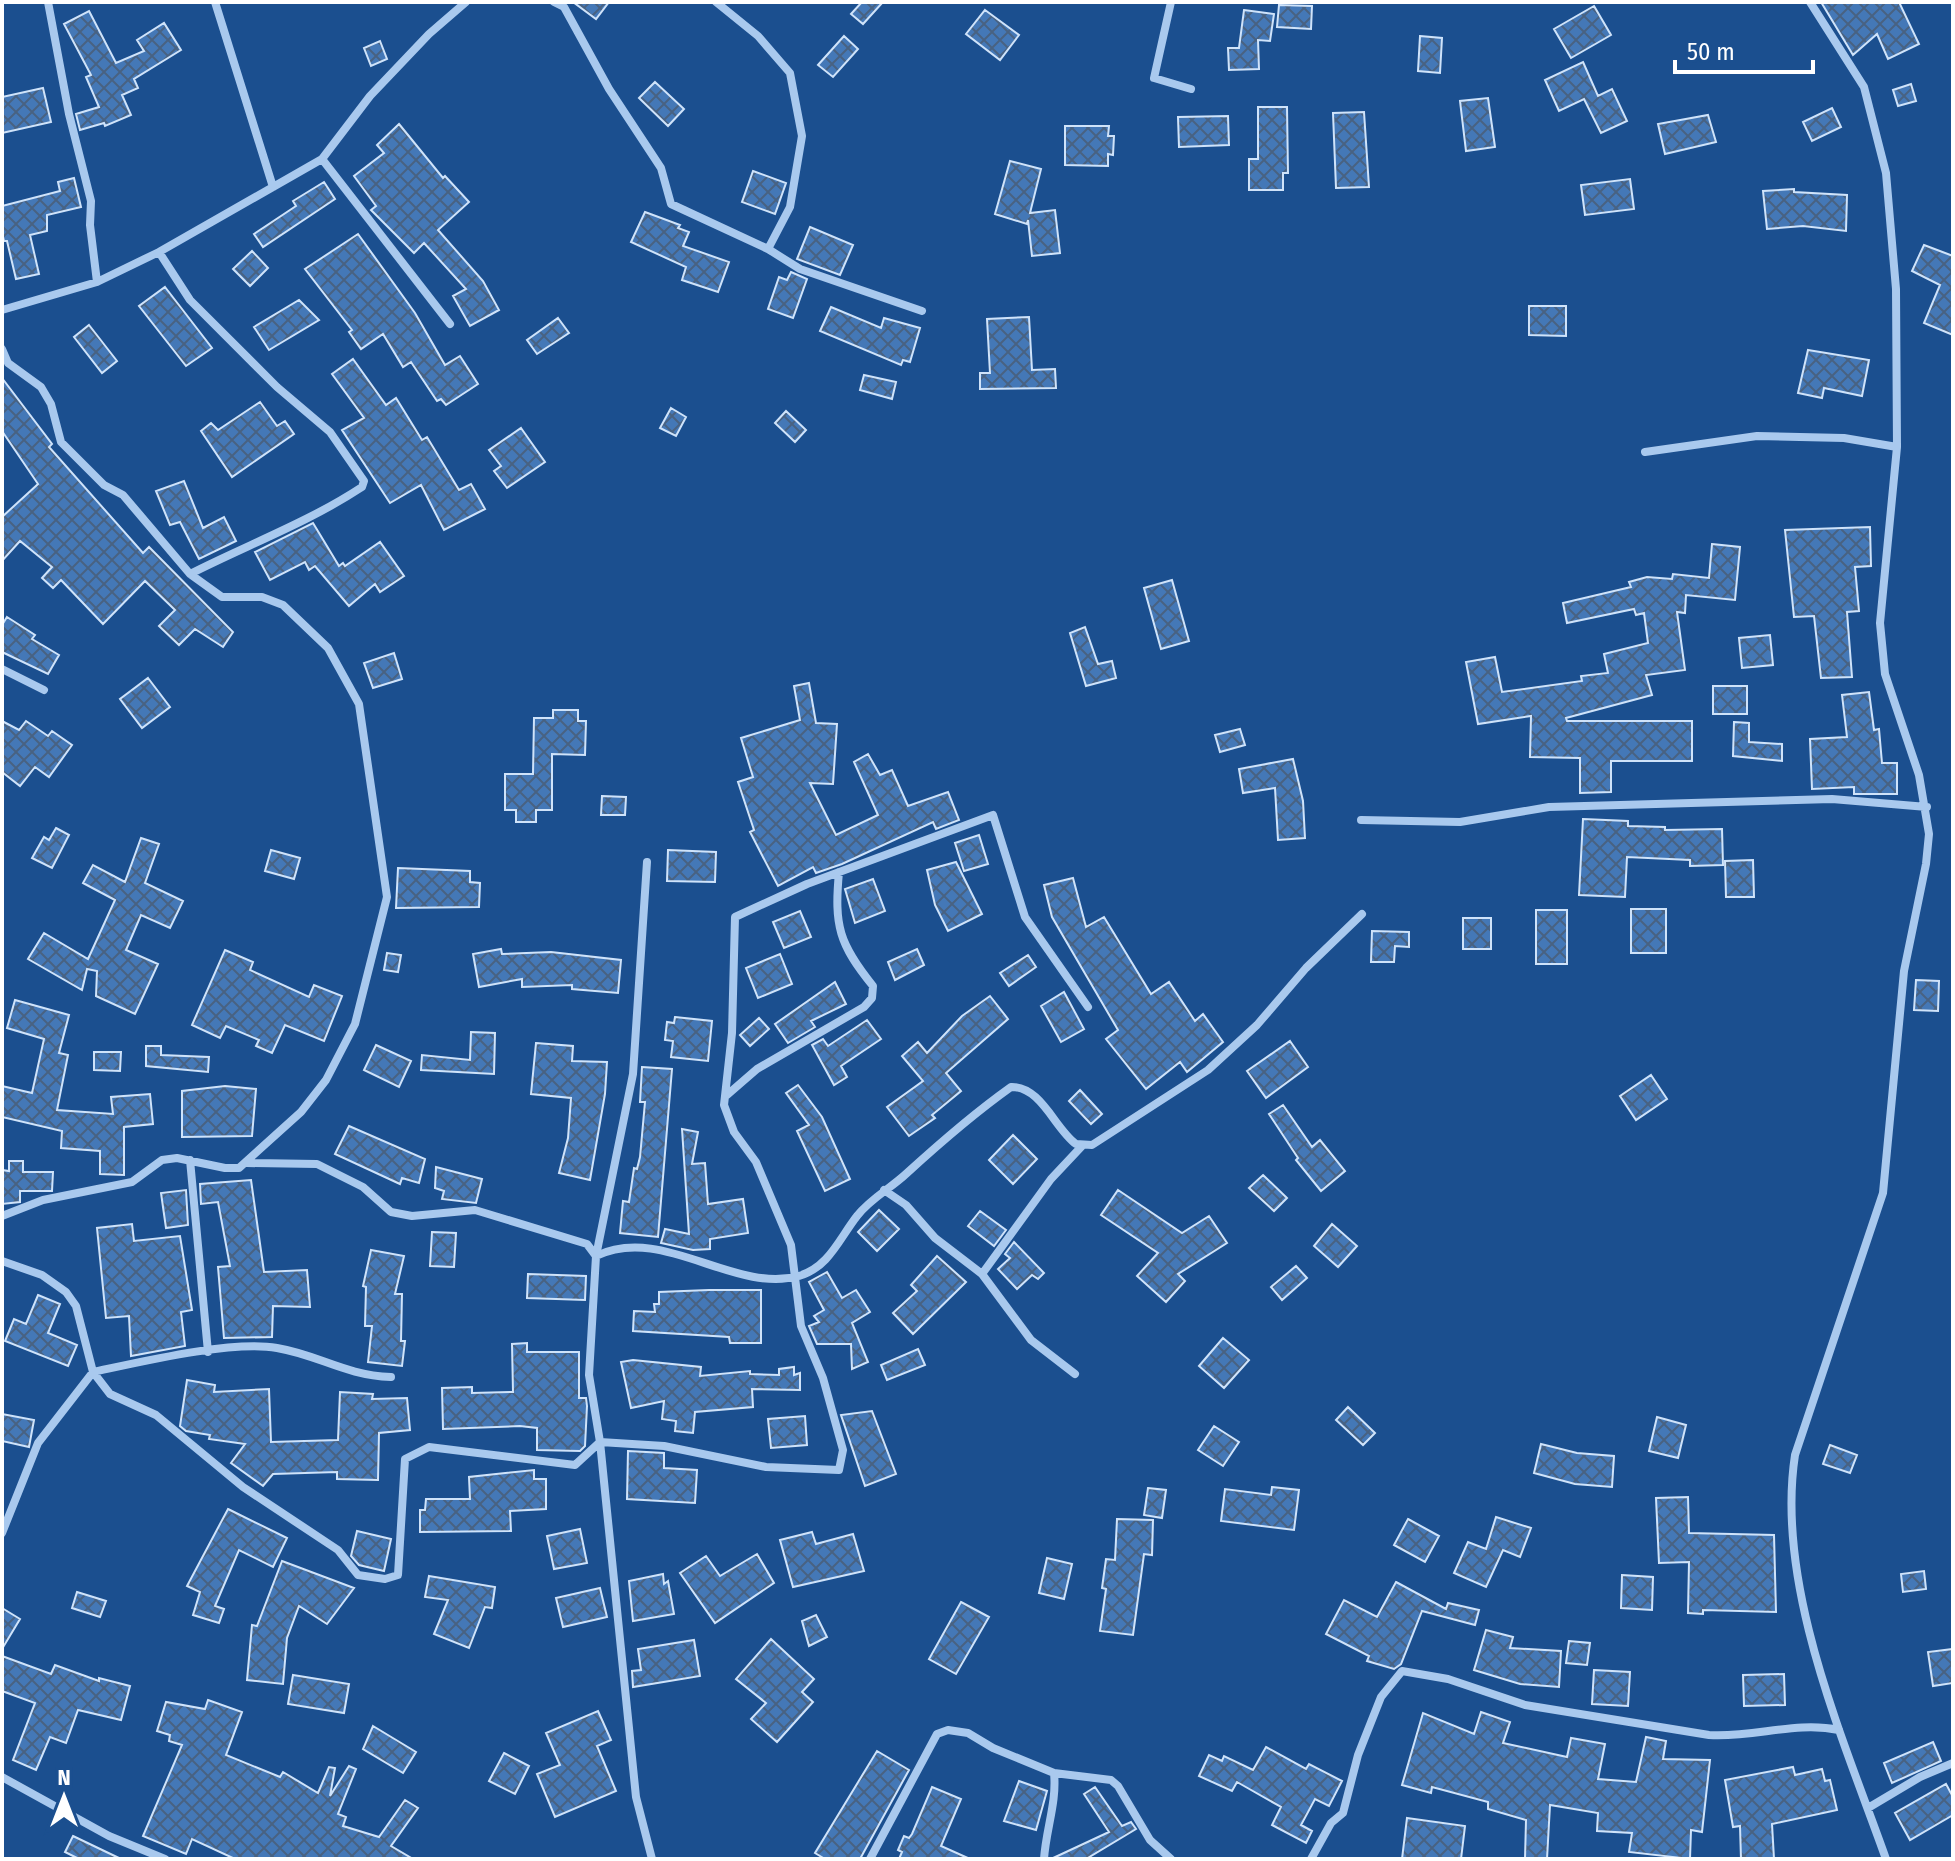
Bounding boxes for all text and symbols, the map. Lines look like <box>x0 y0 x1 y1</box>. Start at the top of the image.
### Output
scale bar <box>1675 24 1813 74</box>
text: 50 m <box>1687 38 1735 66</box>
north arrow <box>24 1757 104 1837</box>
text: N <box>57 1764 71 1791</box>

